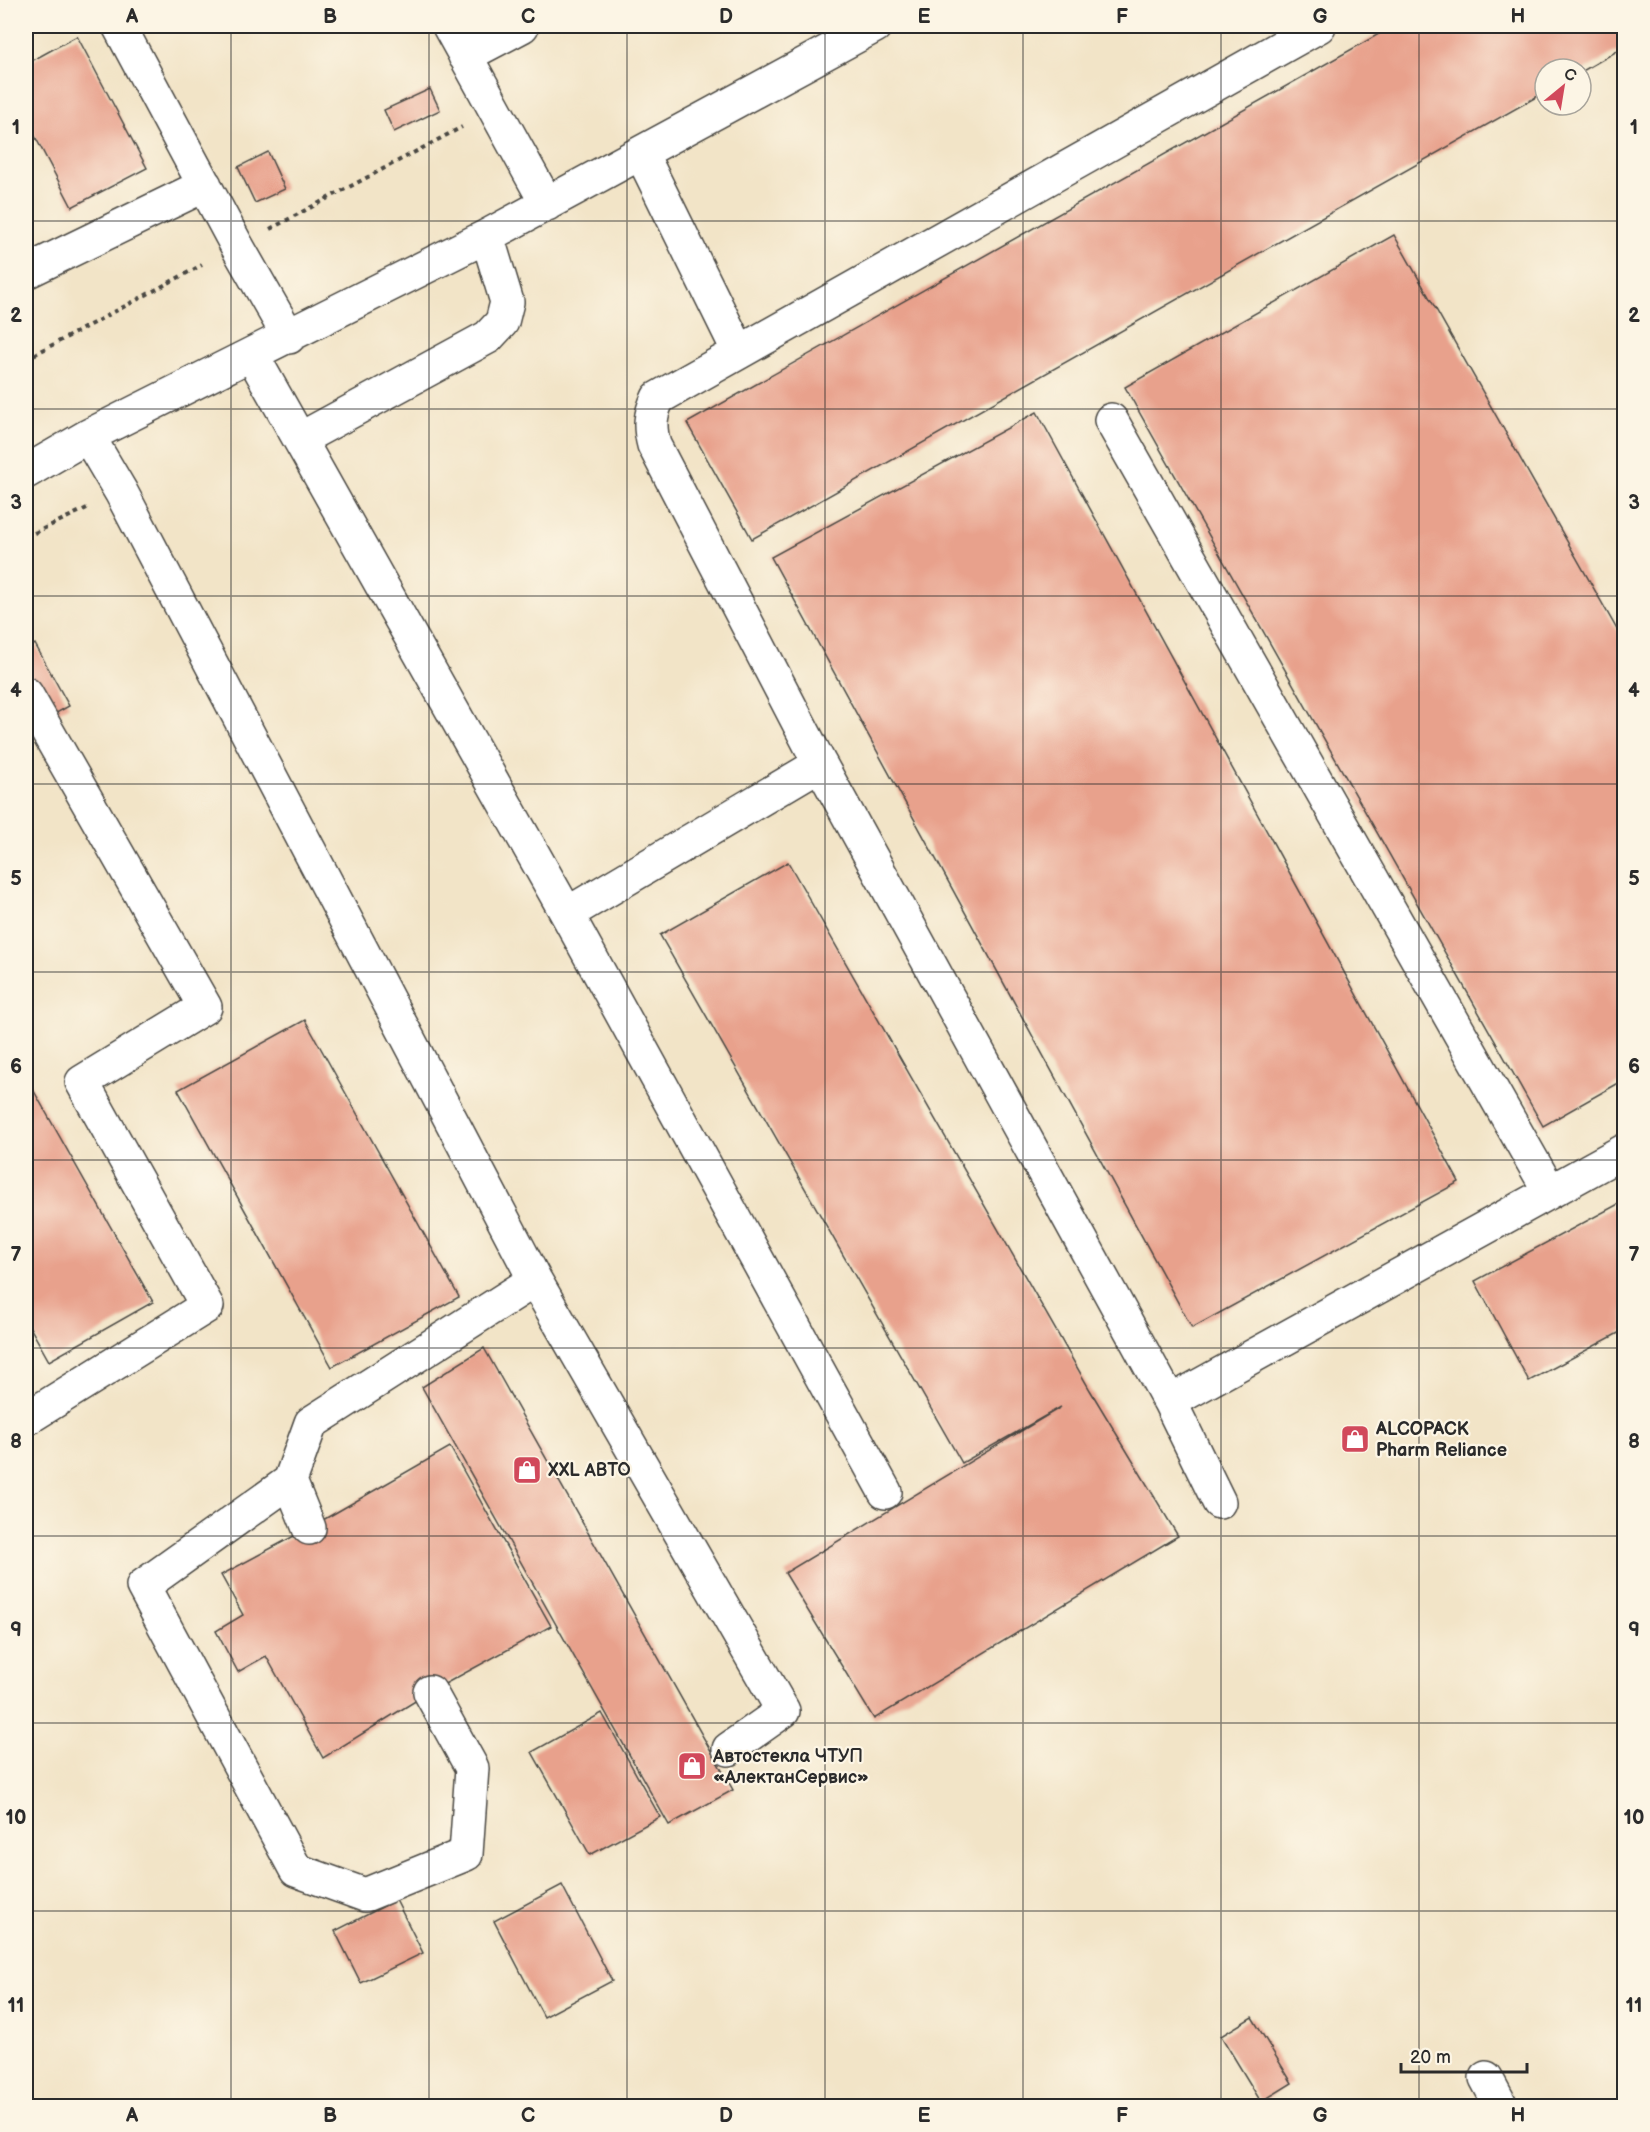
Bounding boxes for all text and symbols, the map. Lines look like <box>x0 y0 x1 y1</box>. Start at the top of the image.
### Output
text: A <box>125 5 139 29</box>
text: B <box>323 5 337 29</box>
text: C <box>521 5 535 29</box>
text: D <box>719 5 733 29</box>
text: E <box>918 5 931 29</box>
text: F <box>1116 5 1128 29</box>
text: G <box>1313 5 1328 29</box>
text: H <box>1511 5 1525 29</box>
north arrow <box>1533 57 1593 117</box>
text: С <box>1560 64 1579 86</box>
text: 1 <box>12 116 20 140</box>
text: 1 <box>1630 116 1638 140</box>
text: 2 <box>10 304 22 328</box>
text: 2 <box>1628 304 1640 328</box>
text: 3 <box>10 491 22 515</box>
text: 3 <box>1628 491 1640 515</box>
text: 4 <box>10 679 22 703</box>
text: 4 <box>1628 679 1640 703</box>
text: 5 <box>10 867 22 891</box>
text: 5 <box>1628 867 1640 891</box>
text: 6 <box>10 1055 22 1079</box>
text: 6 <box>1628 1055 1640 1079</box>
text: 7 <box>10 1243 22 1267</box>
text: 7 <box>1628 1243 1640 1267</box>
place label: ALCOPACK Pharm Reliance <box>1375 1419 1507 1461</box>
shop icon: ALCOPACK Pharm Reliance <box>1339 1423 1371 1455</box>
text: 8 <box>10 1430 22 1454</box>
text: 8 <box>1628 1430 1640 1454</box>
shop icon: XXL АВТО <box>511 1454 543 1486</box>
place label: XXL АВТО <box>548 1460 631 1481</box>
text: 9 <box>10 1618 22 1642</box>
text: 9 <box>1628 1618 1640 1642</box>
place label: Автостекла ЧТУП «АлектанСервис» <box>712 1746 869 1788</box>
shop icon: Автостекла ЧТУП «АлектанСервис» <box>676 1750 708 1782</box>
text: 10 <box>6 1806 26 1830</box>
text: 10 <box>1624 1806 1644 1830</box>
text: 11 <box>8 1994 24 2018</box>
text: 11 <box>1626 1994 1642 2018</box>
scale bar <box>1401 2036 1527 2074</box>
text: 20 m <box>1410 2047 1451 2068</box>
text: A <box>125 2104 139 2128</box>
text: B <box>323 2104 337 2128</box>
text: C <box>521 2104 535 2128</box>
text: D <box>719 2104 733 2128</box>
text: E <box>918 2104 931 2128</box>
text: F <box>1116 2104 1128 2128</box>
text: G <box>1313 2104 1328 2128</box>
text: H <box>1511 2104 1525 2128</box>

